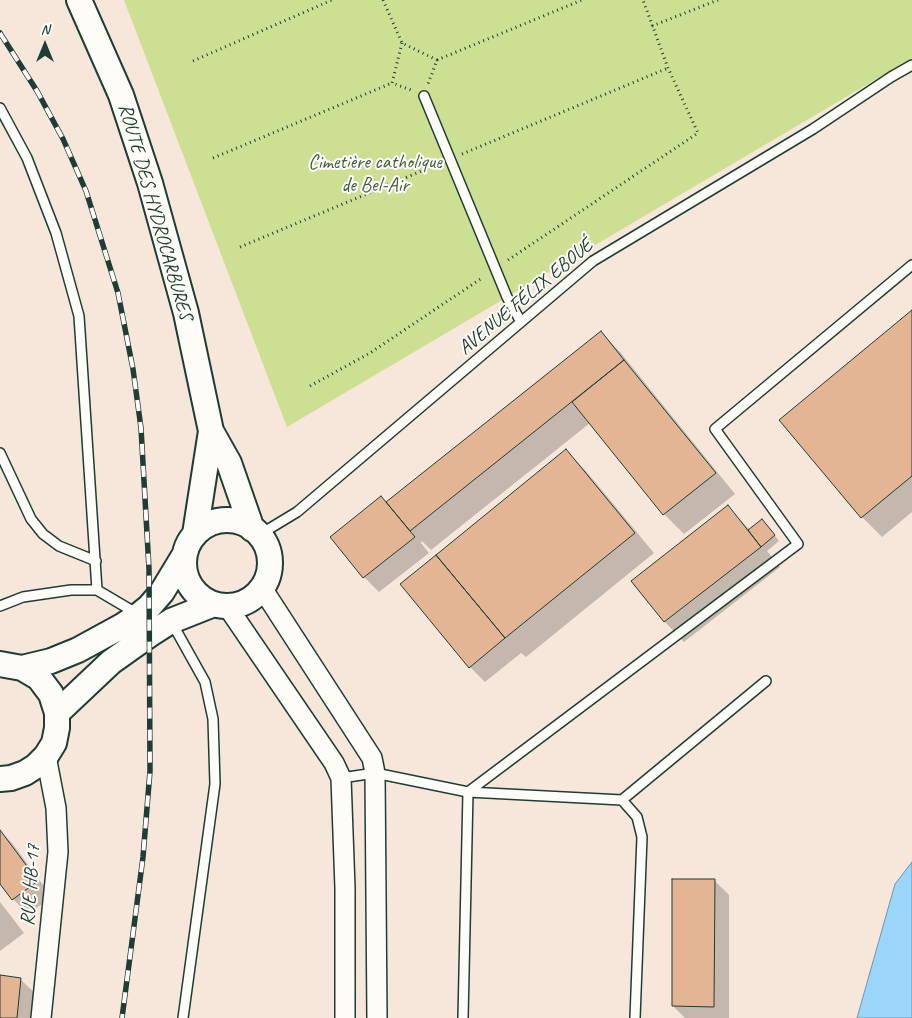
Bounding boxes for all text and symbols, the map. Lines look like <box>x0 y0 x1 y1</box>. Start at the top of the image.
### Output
north arrow <box>20 20 70 70</box>
text: N <box>41 21 49 38</box>
street label: ROUTE DES HYDROCARBURES <box>113 101 197 323</box>
park label: Cimetière catholique de Bel-Air <box>308 151 442 198</box>
street label: AVENUE FÉLIX EBOUÉ <box>454 234 598 360</box>
street label: RUE HB-17 <box>16 843 46 927</box>

